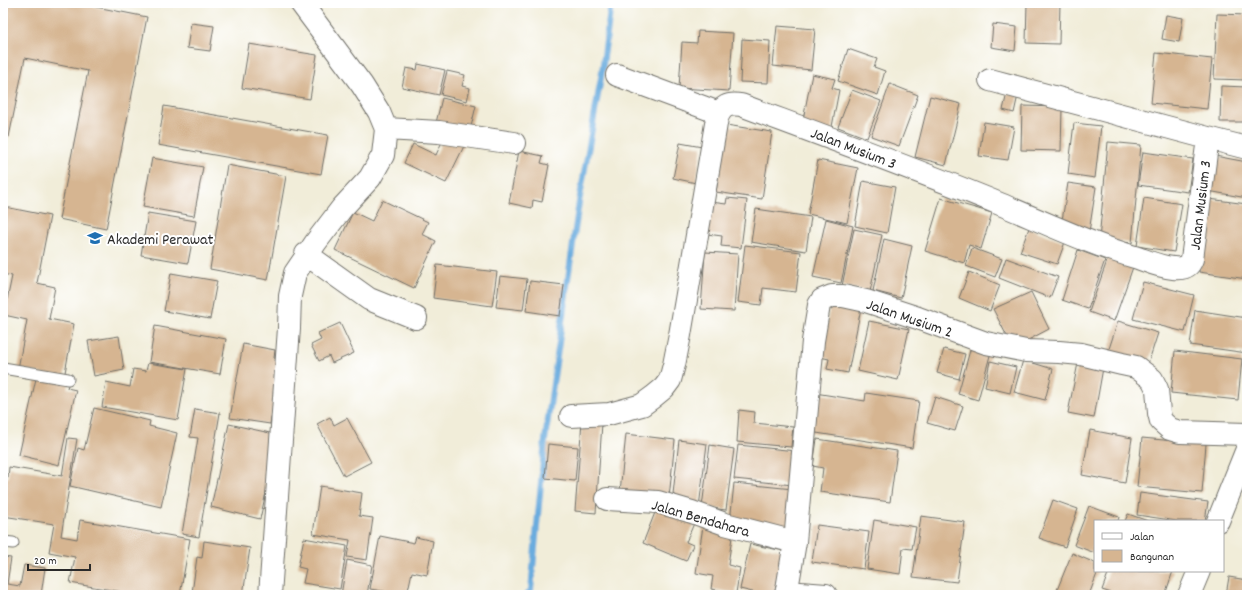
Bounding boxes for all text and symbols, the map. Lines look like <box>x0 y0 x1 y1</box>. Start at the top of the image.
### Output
street label: Jalan Musium 3 <box>807 122 899 176</box>
street label: Jalan Musium 3 <box>1185 159 1218 252</box>
school or university icon: Akademi Perawat <box>86 229 104 247</box>
place label: Akademi Perawat <box>107 229 213 252</box>
street label: Jalan Musium 2 <box>863 294 956 345</box>
street label: Jalan Bendahara <box>649 494 752 545</box>
legend <box>1094 520 1224 572</box>
text: Jalan <box>1130 529 1154 546</box>
scale bar <box>28 546 90 572</box>
text: Bangunan <box>1130 549 1174 566</box>
text: 20 m <box>34 553 57 570</box>

